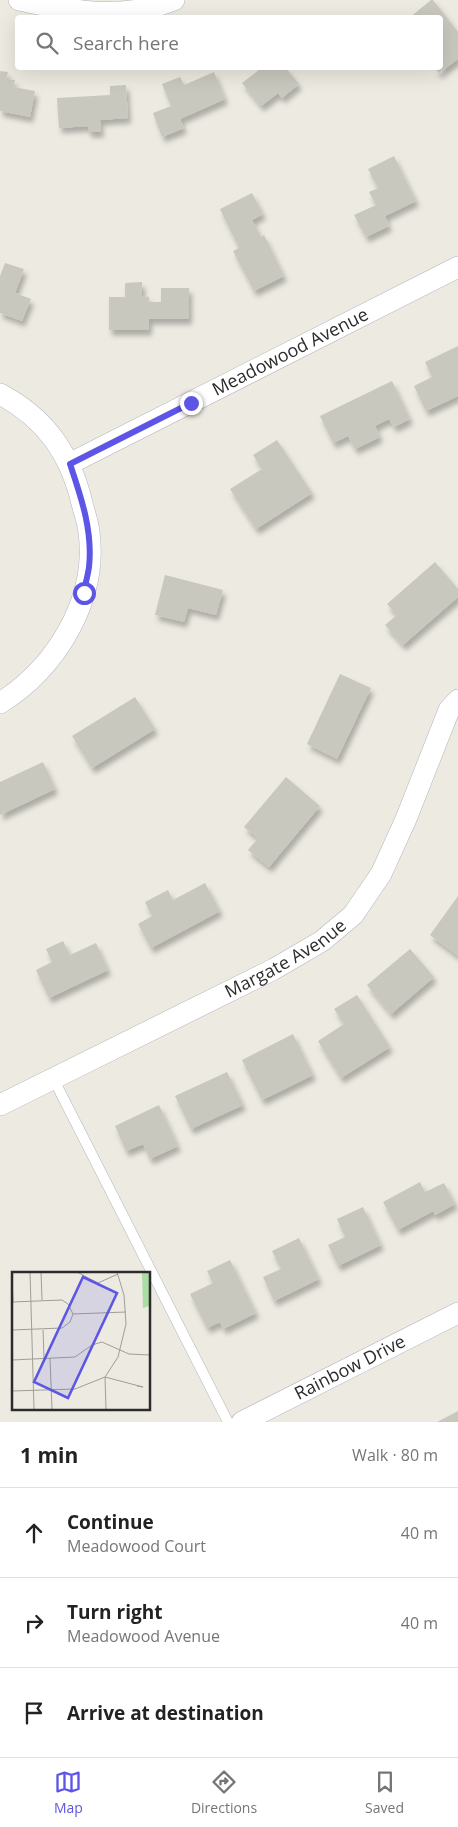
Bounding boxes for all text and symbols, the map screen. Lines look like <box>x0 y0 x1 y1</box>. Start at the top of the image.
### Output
search box <box>15 15 443 70</box>
icon: search <box>33 29 61 57</box>
text: Search here <box>73 30 179 56</box>
street label: Meadowood Avenue <box>208 301 372 401</box>
route end <box>180 392 203 415</box>
route start <box>73 582 96 605</box>
street label: Margate Avenue <box>220 913 351 1003</box>
inset map <box>12 1272 150 1410</box>
street label: Rainbow Drive <box>290 1329 409 1405</box>
text: 1 min <box>20 1441 78 1469</box>
text: Walk · 80 m <box>352 1444 438 1466</box>
text: Continue <box>67 1509 154 1535</box>
icon: ahead <box>20 1519 48 1547</box>
text: 40 m <box>401 1522 438 1544</box>
text: Meadowood Court <box>67 1535 206 1557</box>
text: Turn right <box>67 1599 162 1625</box>
icon: right <box>20 1609 48 1637</box>
text: 40 m <box>401 1612 438 1634</box>
text: Meadowood Avenue <box>67 1625 220 1647</box>
icon: arrive <box>20 1699 48 1727</box>
text: Arrive at destination <box>67 1700 264 1726</box>
tab: Map <box>54 1768 83 1817</box>
tab: Directions <box>191 1768 257 1817</box>
tab: Saved <box>365 1768 404 1817</box>

